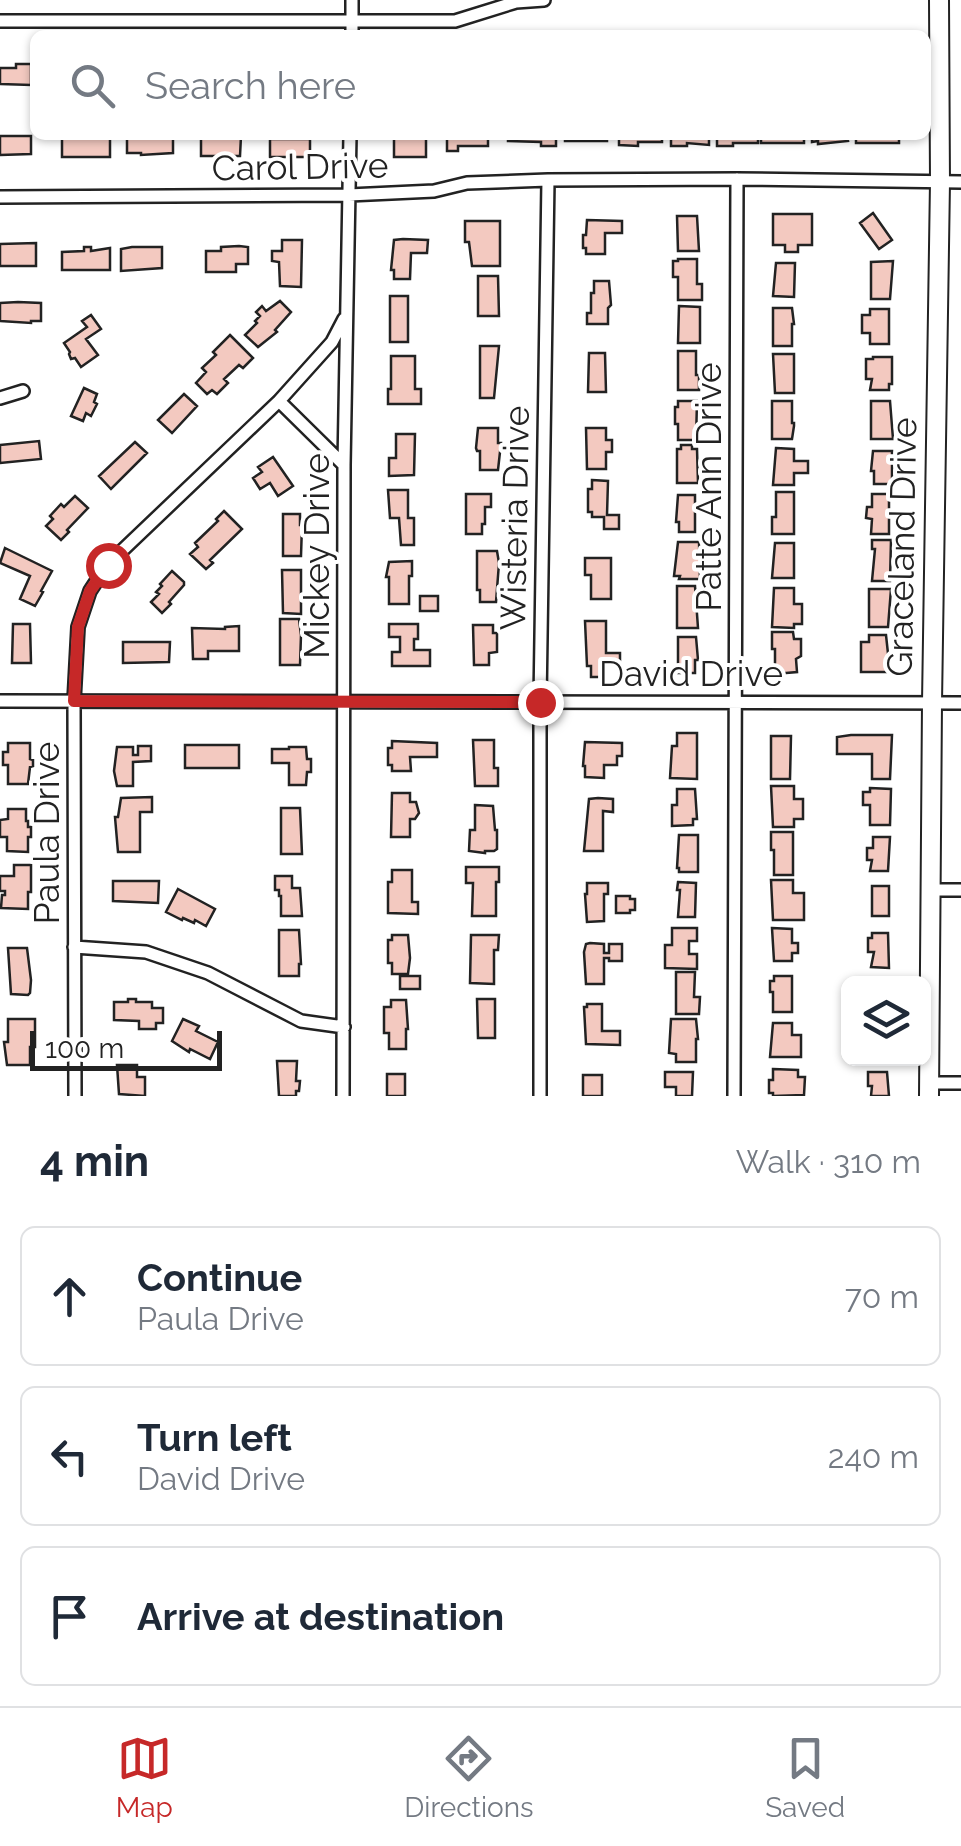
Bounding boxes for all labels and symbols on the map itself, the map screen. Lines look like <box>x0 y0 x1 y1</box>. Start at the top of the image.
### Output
street label: Carol Drive <box>211 144 389 189</box>
street label: Patte Ann Drive <box>688 363 729 611</box>
street label: Wisteria Drive <box>492 405 537 631</box>
street label: Graceland Drive <box>879 417 924 677</box>
street label: Mickey Drive <box>296 453 337 659</box>
route start <box>86 543 132 589</box>
street label: David Drive <box>599 653 783 694</box>
route end <box>518 680 564 726</box>
street label: Paula Drive <box>26 742 67 924</box>
scale bar <box>30 1026 222 1070</box>

